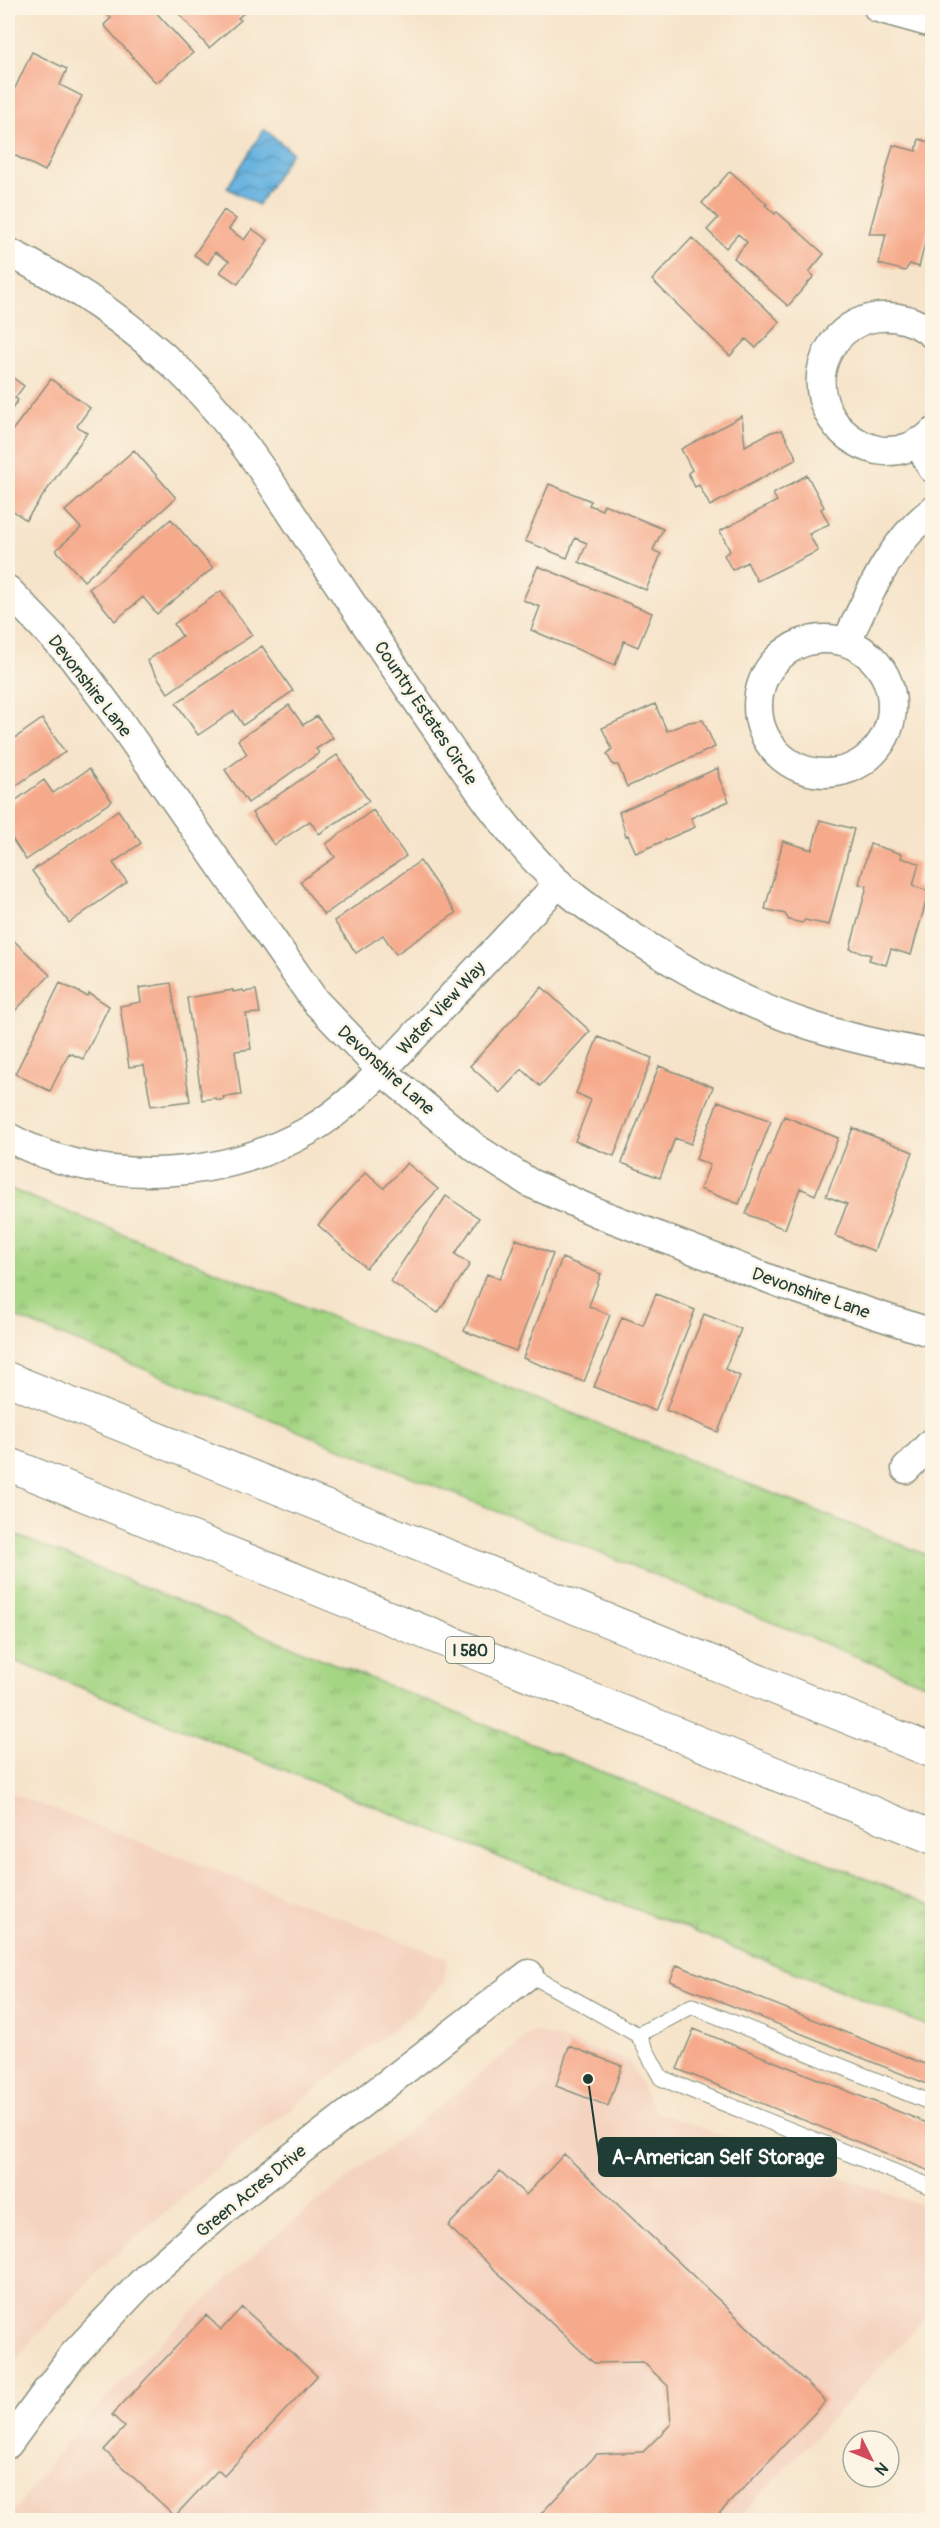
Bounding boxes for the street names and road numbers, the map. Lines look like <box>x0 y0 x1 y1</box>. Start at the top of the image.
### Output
street label: Devonshire Lane <box>43 631 137 742</box>
street label: Country Estates Circle <box>369 637 482 790</box>
street label: Water View Way <box>392 956 491 1060</box>
street label: Devonshire Lane <box>332 1021 439 1120</box>
street label: Devonshire Lane <box>749 1263 873 1324</box>
road number: I 580 <box>446 1637 494 1663</box>
street label: Green Acres Drive <box>191 2140 311 2243</box>

